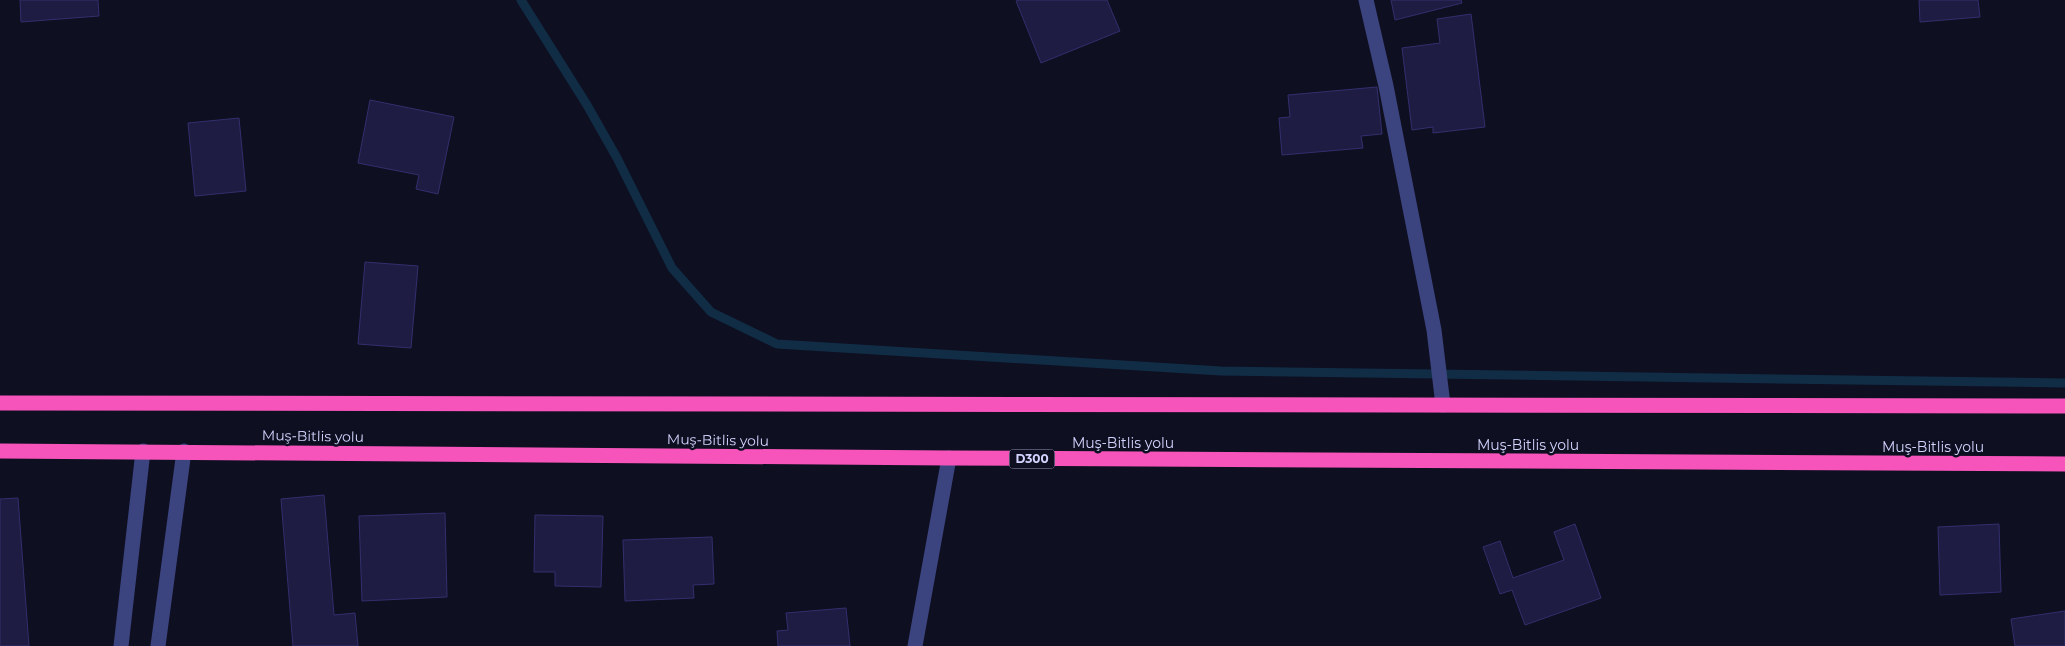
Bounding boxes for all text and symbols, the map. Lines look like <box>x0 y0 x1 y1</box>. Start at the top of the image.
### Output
street label: Muş-Bitlis yolu <box>262 426 364 446</box>
street label: Muş-Bitlis yolu <box>667 430 769 450</box>
street label: Muş-Bitlis yolu <box>1072 434 1174 452</box>
street label: Muş-Bitlis yolu <box>1477 436 1579 454</box>
street label: Muş-Bitlis yolu <box>1882 438 1984 456</box>
road number: D300 <box>1010 449 1054 468</box>

